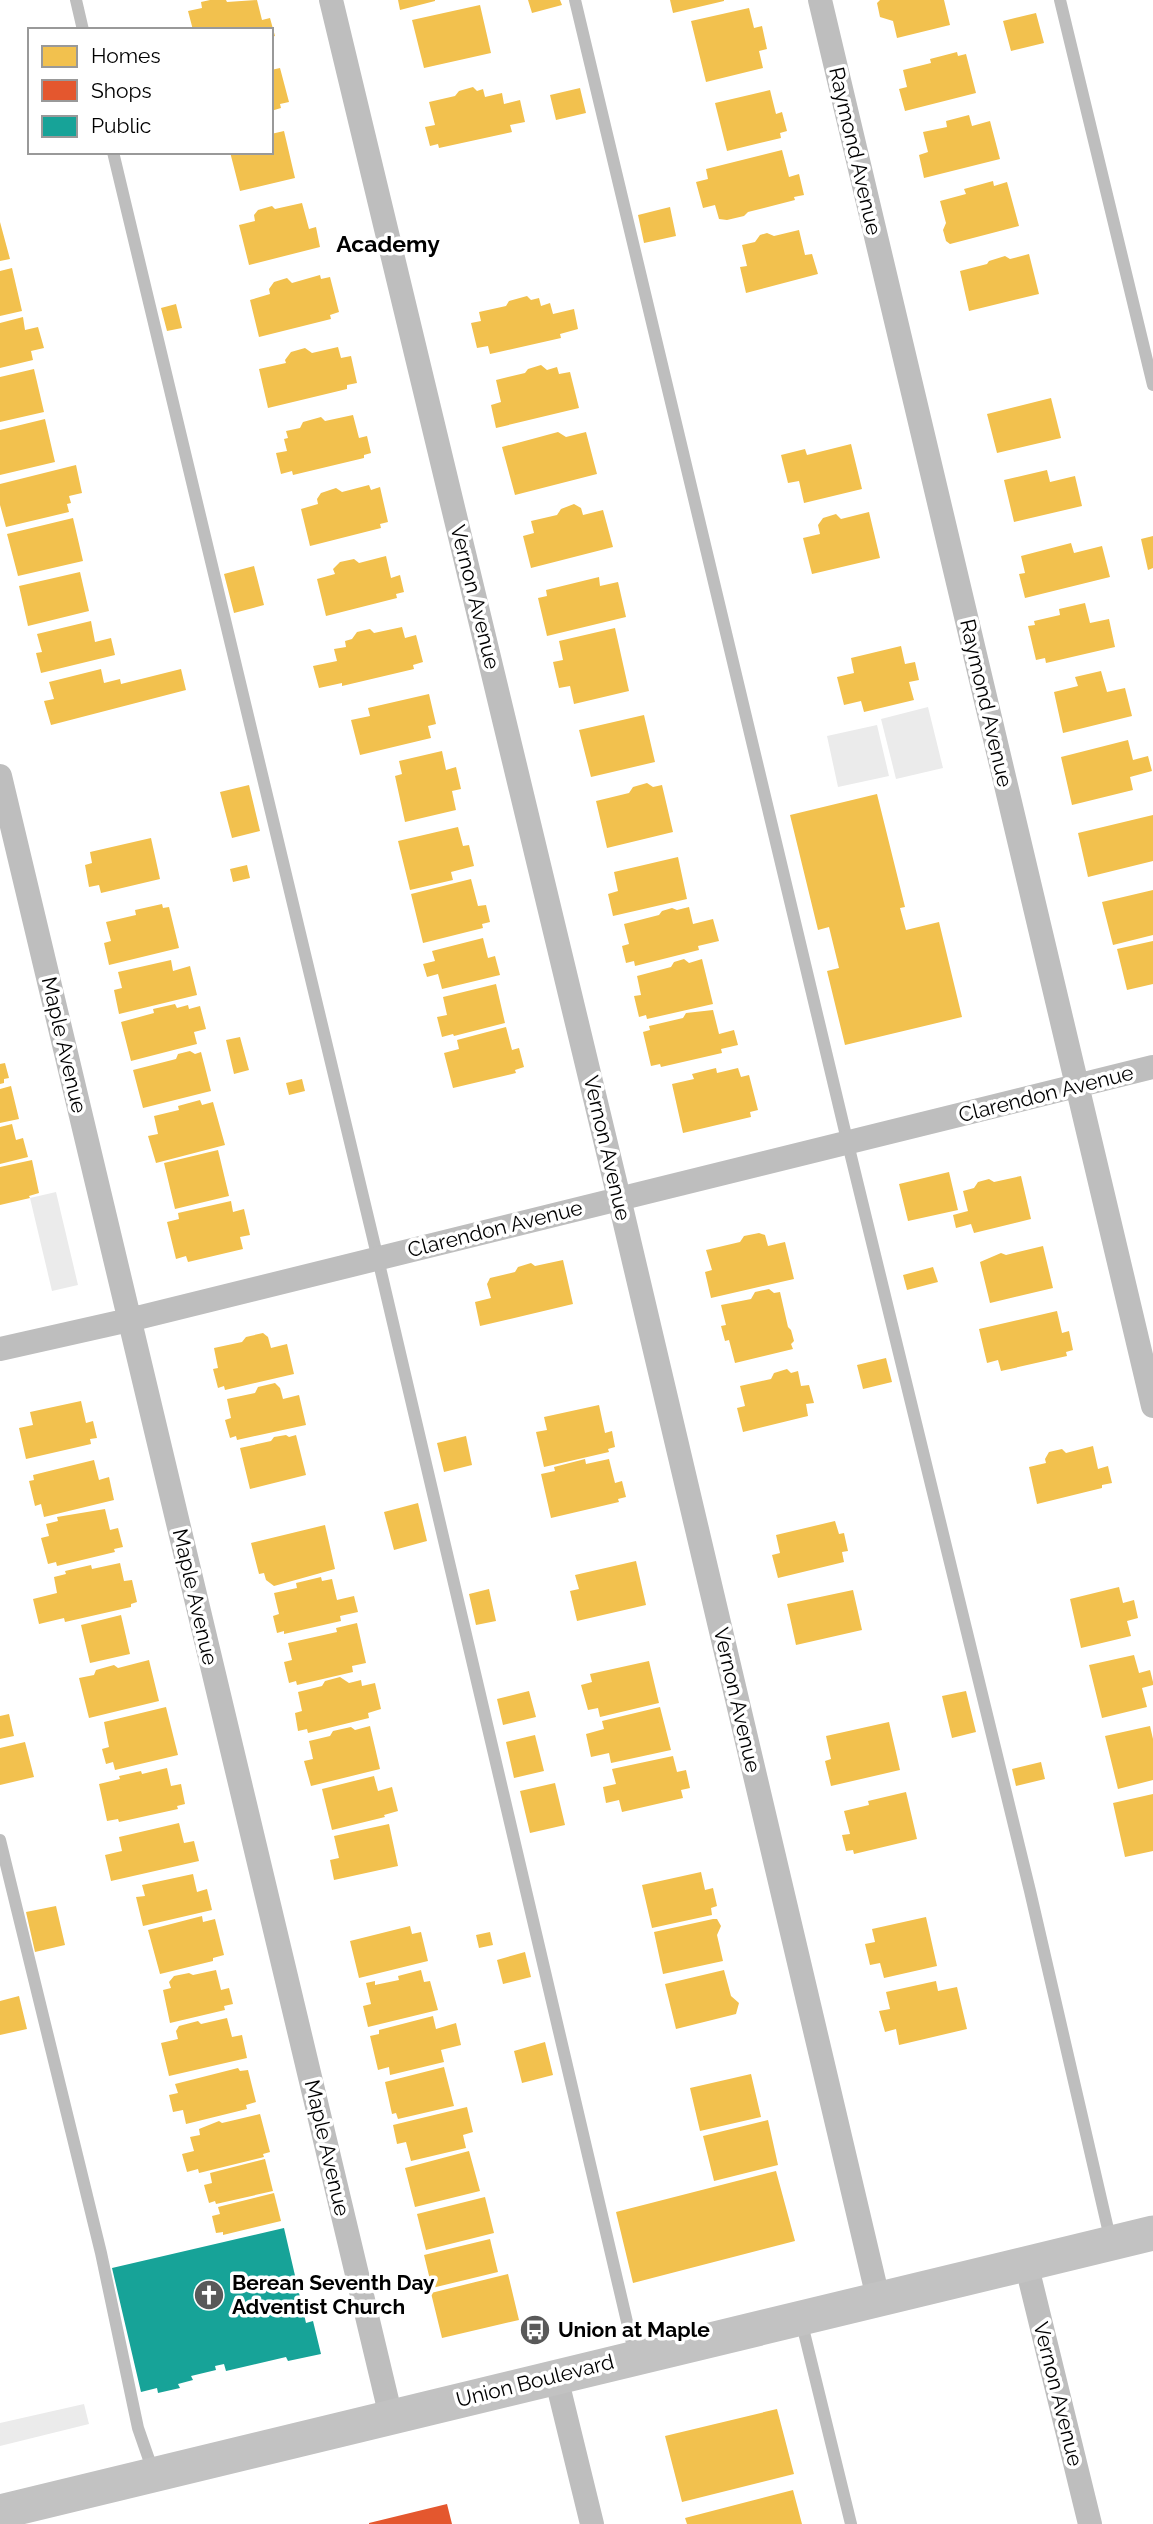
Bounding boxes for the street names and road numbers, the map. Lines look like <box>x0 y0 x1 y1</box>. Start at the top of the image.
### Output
street label: Raymond Avenue <box>824 65 887 237</box>
street label: Vernon Avenue <box>445 522 506 672</box>
street label: Raymond Avenue <box>955 617 1018 789</box>
street label: Maple Avenue <box>37 974 92 1115</box>
street label: Clarendon Avenue <box>956 1060 1136 1127</box>
street label: Vernon Avenue <box>579 1073 636 1223</box>
street label: Clarendon Avenue <box>405 1195 585 1262</box>
street label: Maple Avenue <box>168 1526 223 1667</box>
street label: Vernon Avenue <box>709 1625 766 1775</box>
street label: Maple Avenue <box>300 2077 355 2218</box>
street label: Vernon Avenue <box>1028 2319 1089 2469</box>
street label: Union Boulevard <box>453 2349 616 2412</box>

